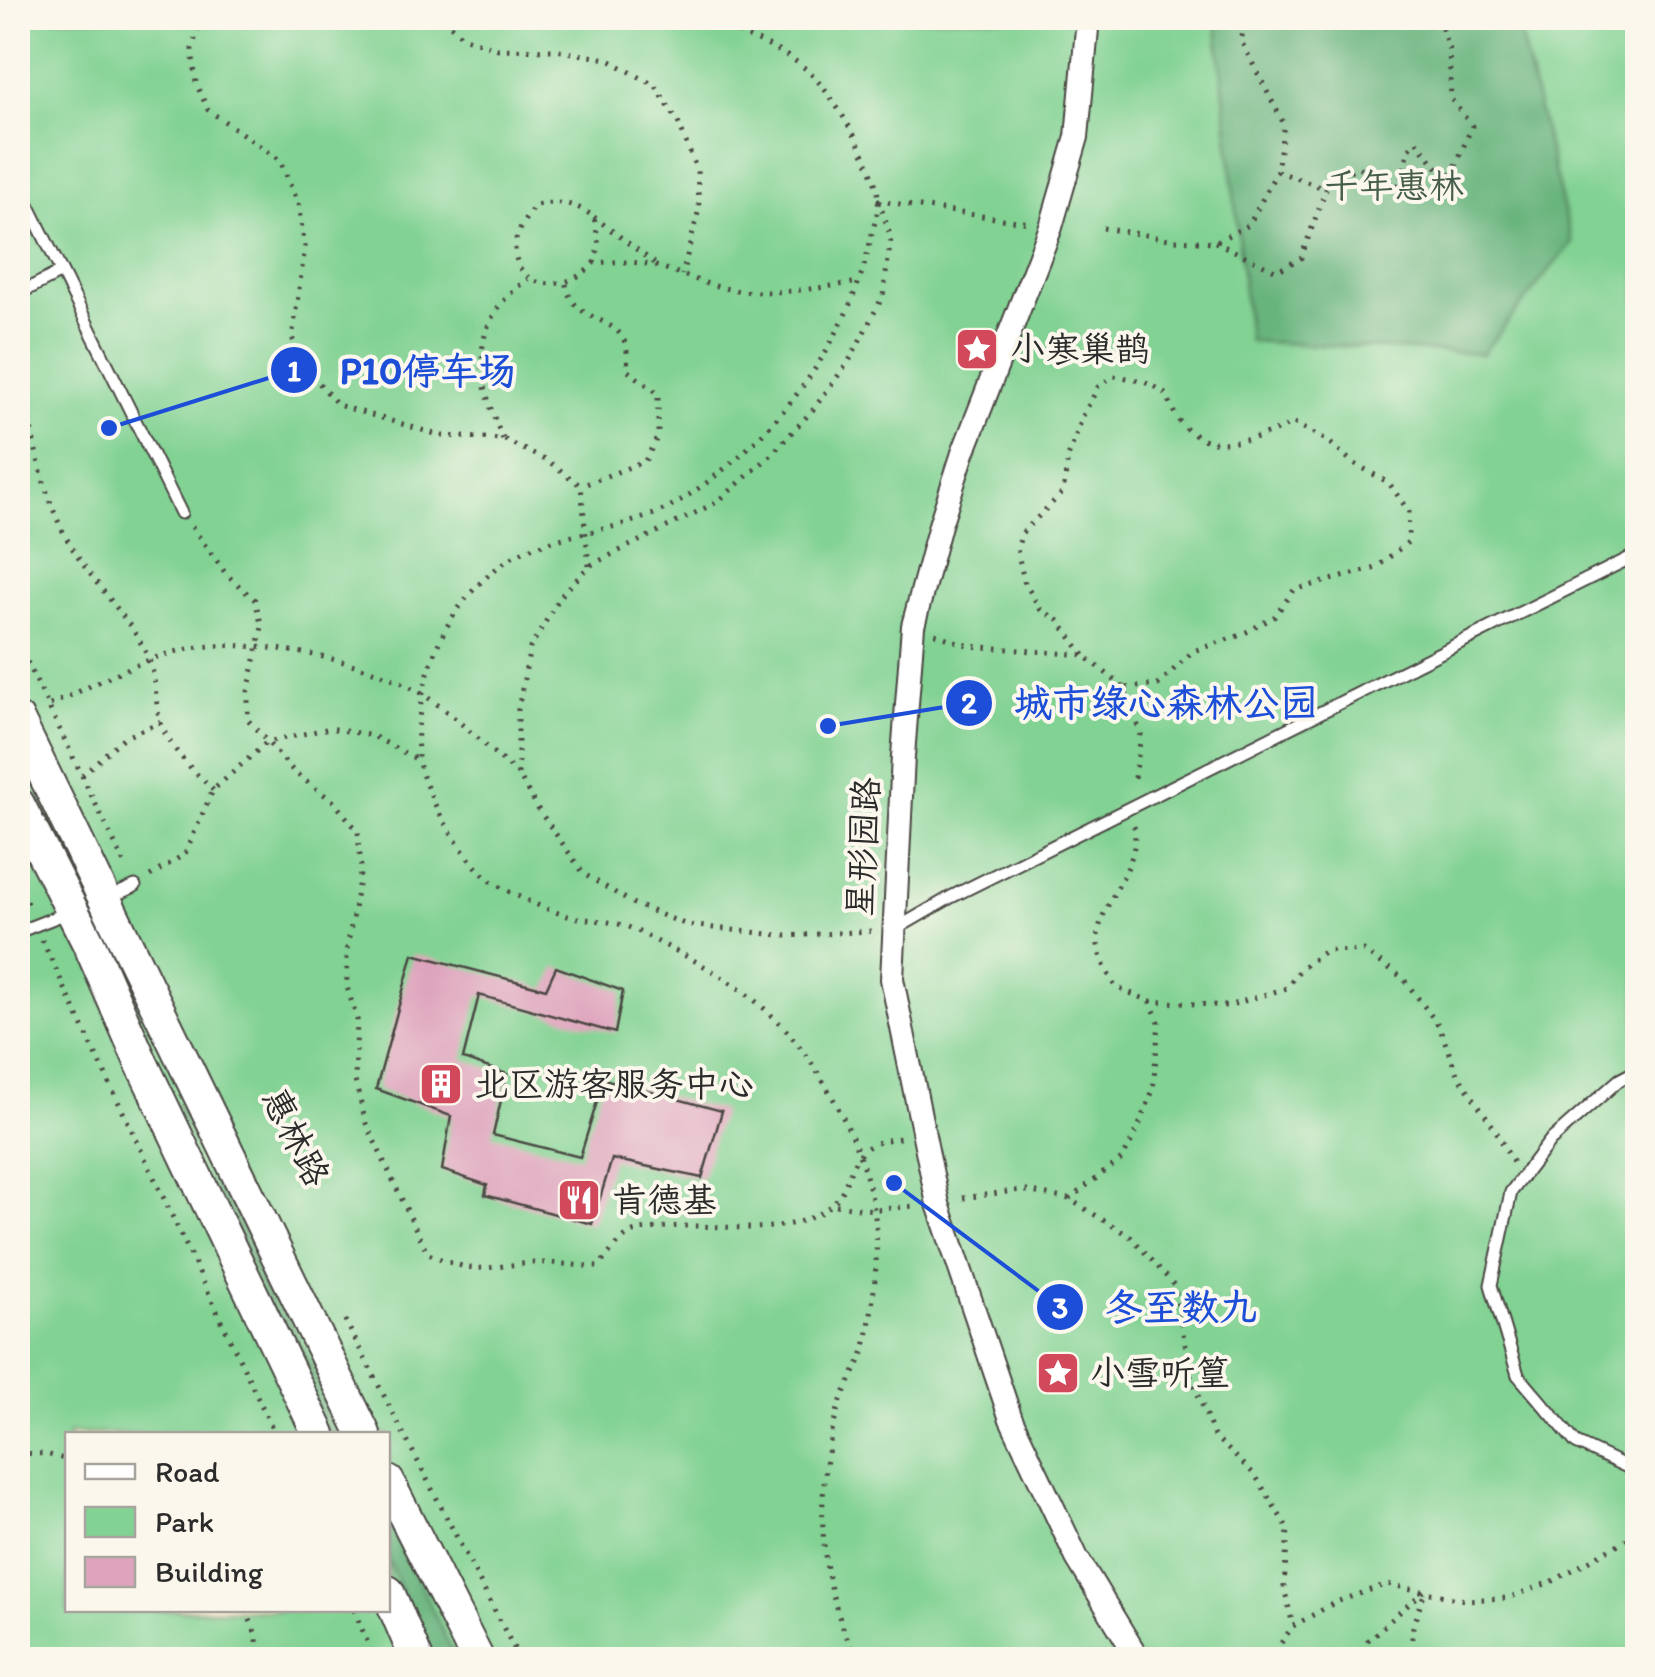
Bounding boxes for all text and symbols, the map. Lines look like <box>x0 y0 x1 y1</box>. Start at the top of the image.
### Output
park label: 千年惠林 <box>1324 165 1464 207</box>
place icon: 小寒巢鹊 <box>954 326 1000 372</box>
place label: 小寒巢鹊 <box>1010 328 1150 370</box>
callout: P10停车场 <box>269 336 536 404</box>
text: P10停车场 <box>340 348 516 394</box>
text: 1 <box>287 352 301 389</box>
callout: 城市绿心森林公园 <box>944 669 1338 737</box>
text: 城市绿心森林公园 <box>1014 680 1318 726</box>
text: 2 <box>961 684 977 721</box>
street label: 星形园路 <box>838 776 888 918</box>
building icon: 北区游客服务中心 <box>418 1061 464 1107</box>
place label: 北区游客服务中心 <box>474 1063 754 1105</box>
street label: 惠林路 <box>253 1081 339 1193</box>
restaurant icon: 肯德基 <box>556 1177 602 1223</box>
place label: 肯德基 <box>612 1179 717 1221</box>
callout: 冬至数九 <box>1035 1273 1277 1341</box>
text: 冬至数九 <box>1105 1284 1257 1330</box>
text: 3 <box>1052 1289 1068 1326</box>
place icon: 小雪听篁 <box>1035 1350 1081 1396</box>
place label: 小雪听篁 <box>1090 1352 1230 1394</box>
legend <box>65 1432 390 1612</box>
text: Road <box>155 1453 220 1490</box>
text: Park <box>155 1503 214 1540</box>
text: Building <box>155 1553 264 1590</box>

